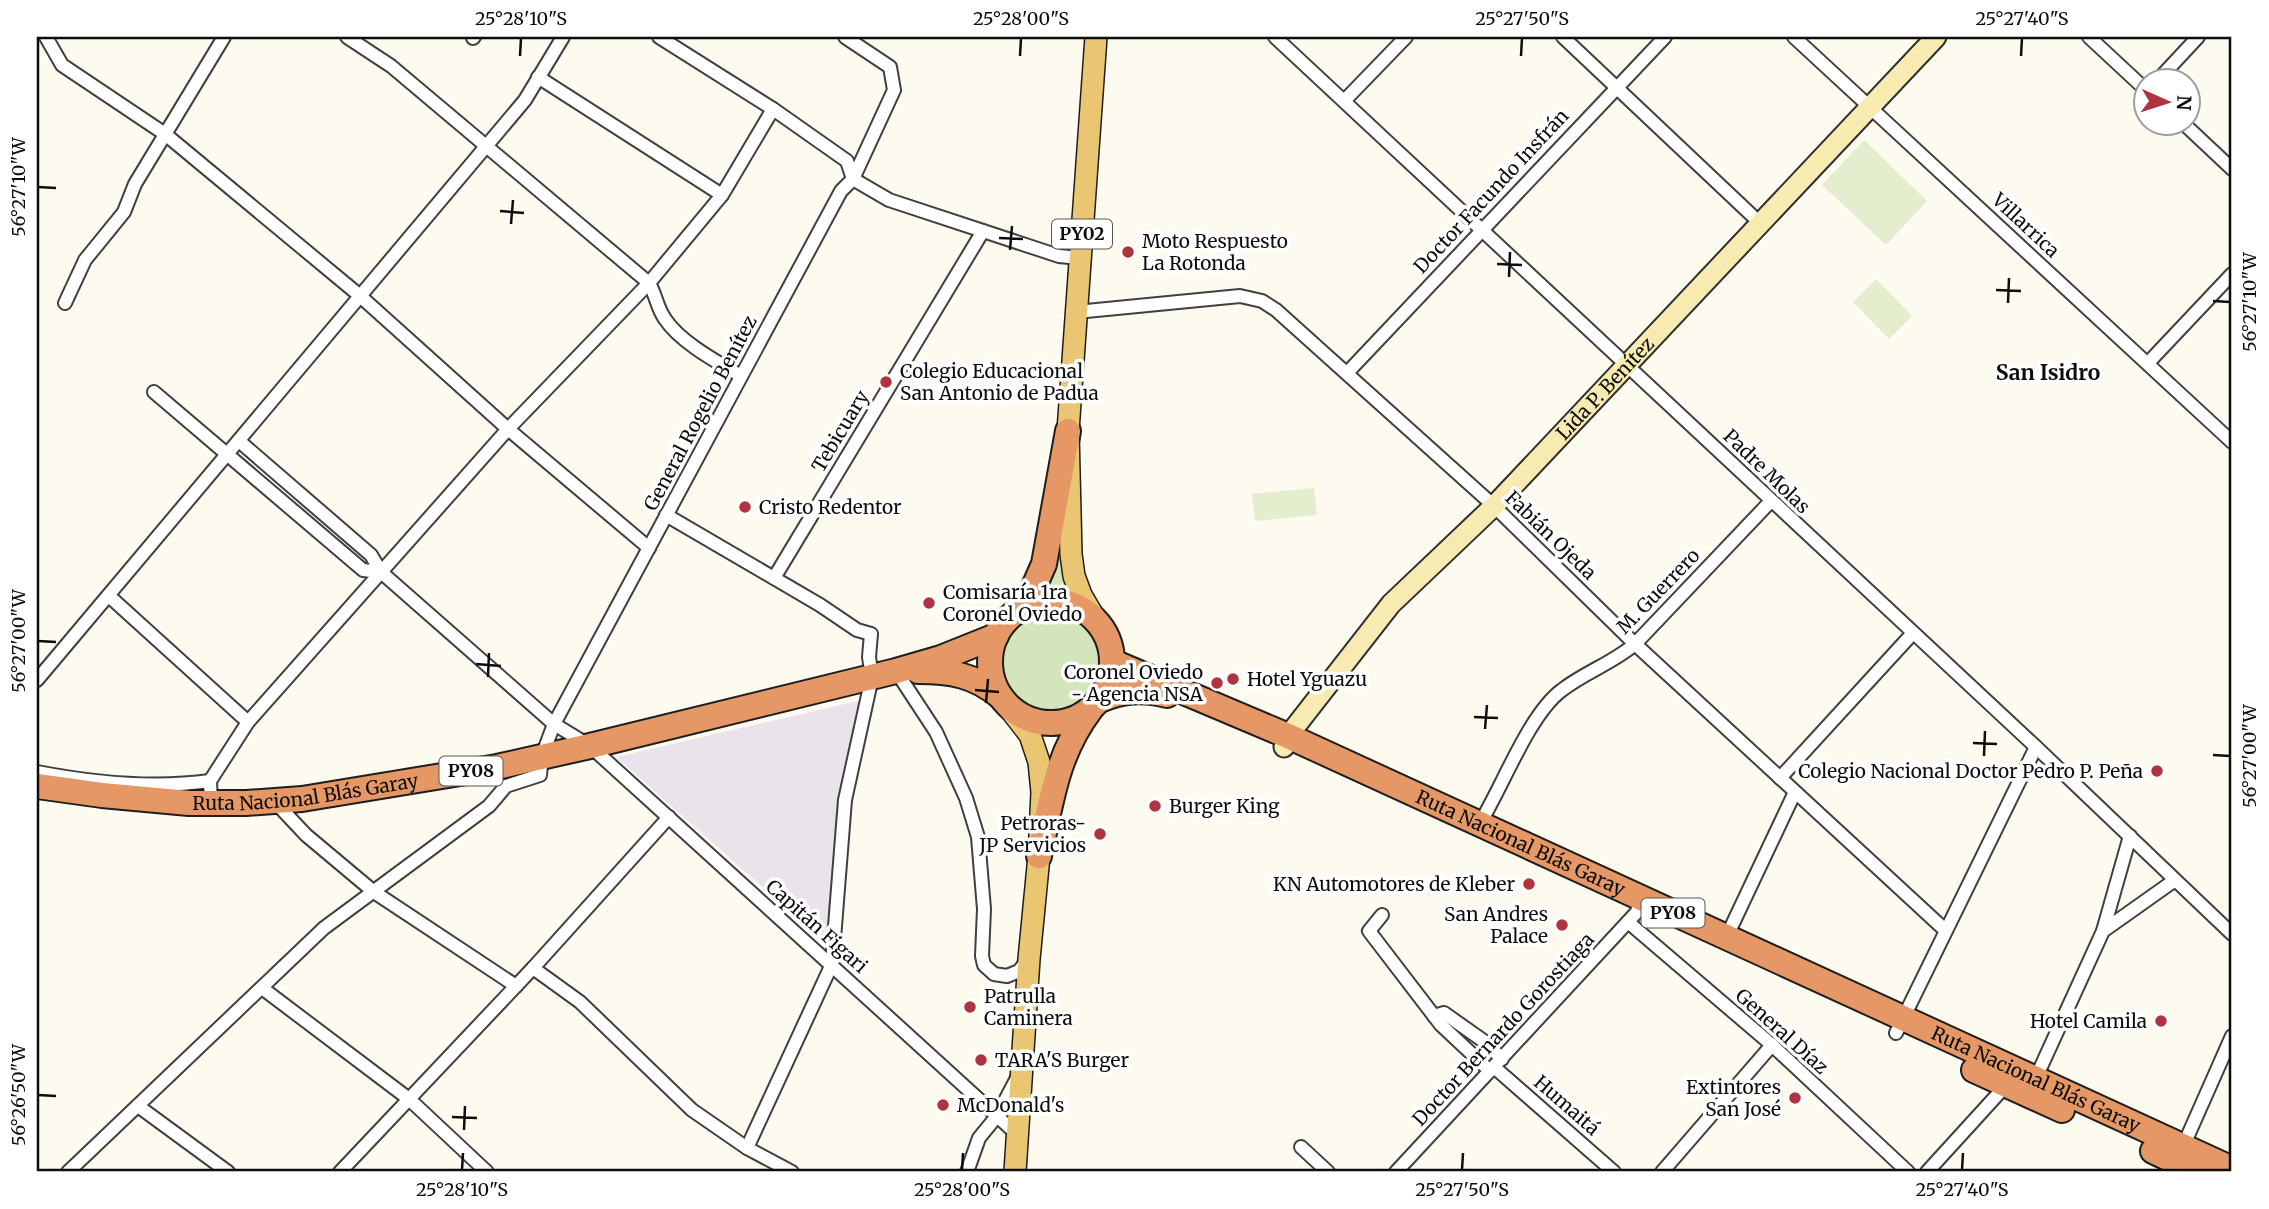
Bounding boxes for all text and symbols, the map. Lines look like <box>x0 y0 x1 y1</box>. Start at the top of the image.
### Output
text: 25°28'10"S <box>475 7 567 30</box>
text: 25°28'00"S <box>973 7 1069 30</box>
text: 25°27'50"S <box>1475 7 1569 30</box>
text: 25°27'40"S <box>1976 7 2069 30</box>
north arrow <box>2132 66 2202 136</box>
text: N <box>2172 95 2196 111</box>
street label: Doctor Facundo Insfrán <box>1408 103 1574 278</box>
text: 56°27'10"W <box>7 136 30 237</box>
street label: Villarrica <box>1986 187 2065 262</box>
road number: PY02 <box>1052 220 1112 248</box>
place label: Moto Respuesto La Rotonda <box>1142 229 1288 275</box>
marker: Moto Respuesto La Rotonda <box>1120 244 1136 260</box>
text: 56°27'10"W <box>2238 251 2261 352</box>
street label: General Rogelio Benítez <box>638 311 762 515</box>
street label: Lida P. Benítez <box>1551 332 1659 445</box>
place label: Colegio Educacional San Antonio de Padua <box>900 359 1099 405</box>
district label: San Isidro <box>1996 359 2100 386</box>
marker: Colegio Educacional San Antonio de Padua <box>878 374 894 390</box>
street label: Tebicuary <box>806 386 874 476</box>
street label: Padre Molas <box>1719 424 1815 518</box>
street label: Fabián Ojeda <box>1500 486 1602 584</box>
place label: Cristo Redentor <box>759 495 902 519</box>
marker: Cristo Redentor <box>737 499 753 515</box>
street label: M. Guerrero <box>1611 543 1705 639</box>
place label: Comisaría 1ra Coronel Oviedo <box>943 580 1082 626</box>
text: 56°27'00"W <box>7 588 30 693</box>
marker: Comisaría 1ra Coronel Oviedo <box>921 595 937 611</box>
place label: Coronel Oviedo - Agencia NSA <box>1064 660 1204 706</box>
place label: Hotel Yguazu <box>1247 667 1367 691</box>
marker: Hotel Yguazu <box>1225 671 1241 687</box>
marker: Coronel Oviedo - Agencia NSA <box>1209 675 1225 691</box>
text: 56°27'00"W <box>2238 703 2261 808</box>
road number: PY08 <box>440 756 503 786</box>
place label: Colegio Nacional Doctor Pedro P. Peña <box>1798 759 2143 783</box>
marker: Colegio Nacional Doctor Pedro P. Peña <box>2149 763 2165 779</box>
street label: Ruta Nacional Blás Garay <box>192 768 420 815</box>
street label: Ruta Nacional Blás Garay <box>1412 784 1629 901</box>
place label: Burger King <box>1169 794 1280 818</box>
marker: Burger King <box>1147 798 1163 814</box>
place label: Petroras- JP Servicios <box>978 811 1086 857</box>
marker: Petroras- JP Servicios <box>1092 826 1108 842</box>
place label: KN Automotores de Kleber <box>1273 872 1515 896</box>
street label: Capitán Figari <box>761 874 873 978</box>
marker: KN Automotores de Kleber <box>1521 876 1537 892</box>
road number: PY08 <box>1642 898 1704 928</box>
place label: San Andres Palace <box>1444 902 1548 948</box>
marker: San Andres Palace <box>1554 917 1570 933</box>
street label: Doctor Bernardo Gorostiaga <box>1407 927 1599 1131</box>
street label: General Díaz <box>1731 983 1833 1079</box>
place label: Patrulla Caminera <box>984 984 1073 1030</box>
marker: Patrulla Caminera <box>962 999 978 1015</box>
place label: Hotel Camila <box>2030 1009 2147 1033</box>
marker: Hotel Camila <box>2153 1013 2169 1029</box>
street label: Ruta Nacional Blás Garay <box>1928 1021 2144 1137</box>
text: 56°26'50"W <box>7 1043 30 1146</box>
place label: TARA'S Burger <box>995 1048 1129 1072</box>
marker: TARA'S Burger <box>973 1052 989 1068</box>
street label: Humaitá <box>1529 1070 1605 1140</box>
place label: Extintores San José <box>1686 1075 1781 1121</box>
marker: Extintores San José <box>1787 1090 1803 1106</box>
place label: McDonald's <box>957 1093 1064 1117</box>
marker: McDonald's <box>935 1097 951 1113</box>
text: 25°28'10"S <box>416 1178 508 1201</box>
text: 25°28'00"S <box>914 1178 1010 1201</box>
text: 25°27'50"S <box>1415 1178 1509 1201</box>
text: 25°27'40"S <box>1916 1178 2009 1201</box>

